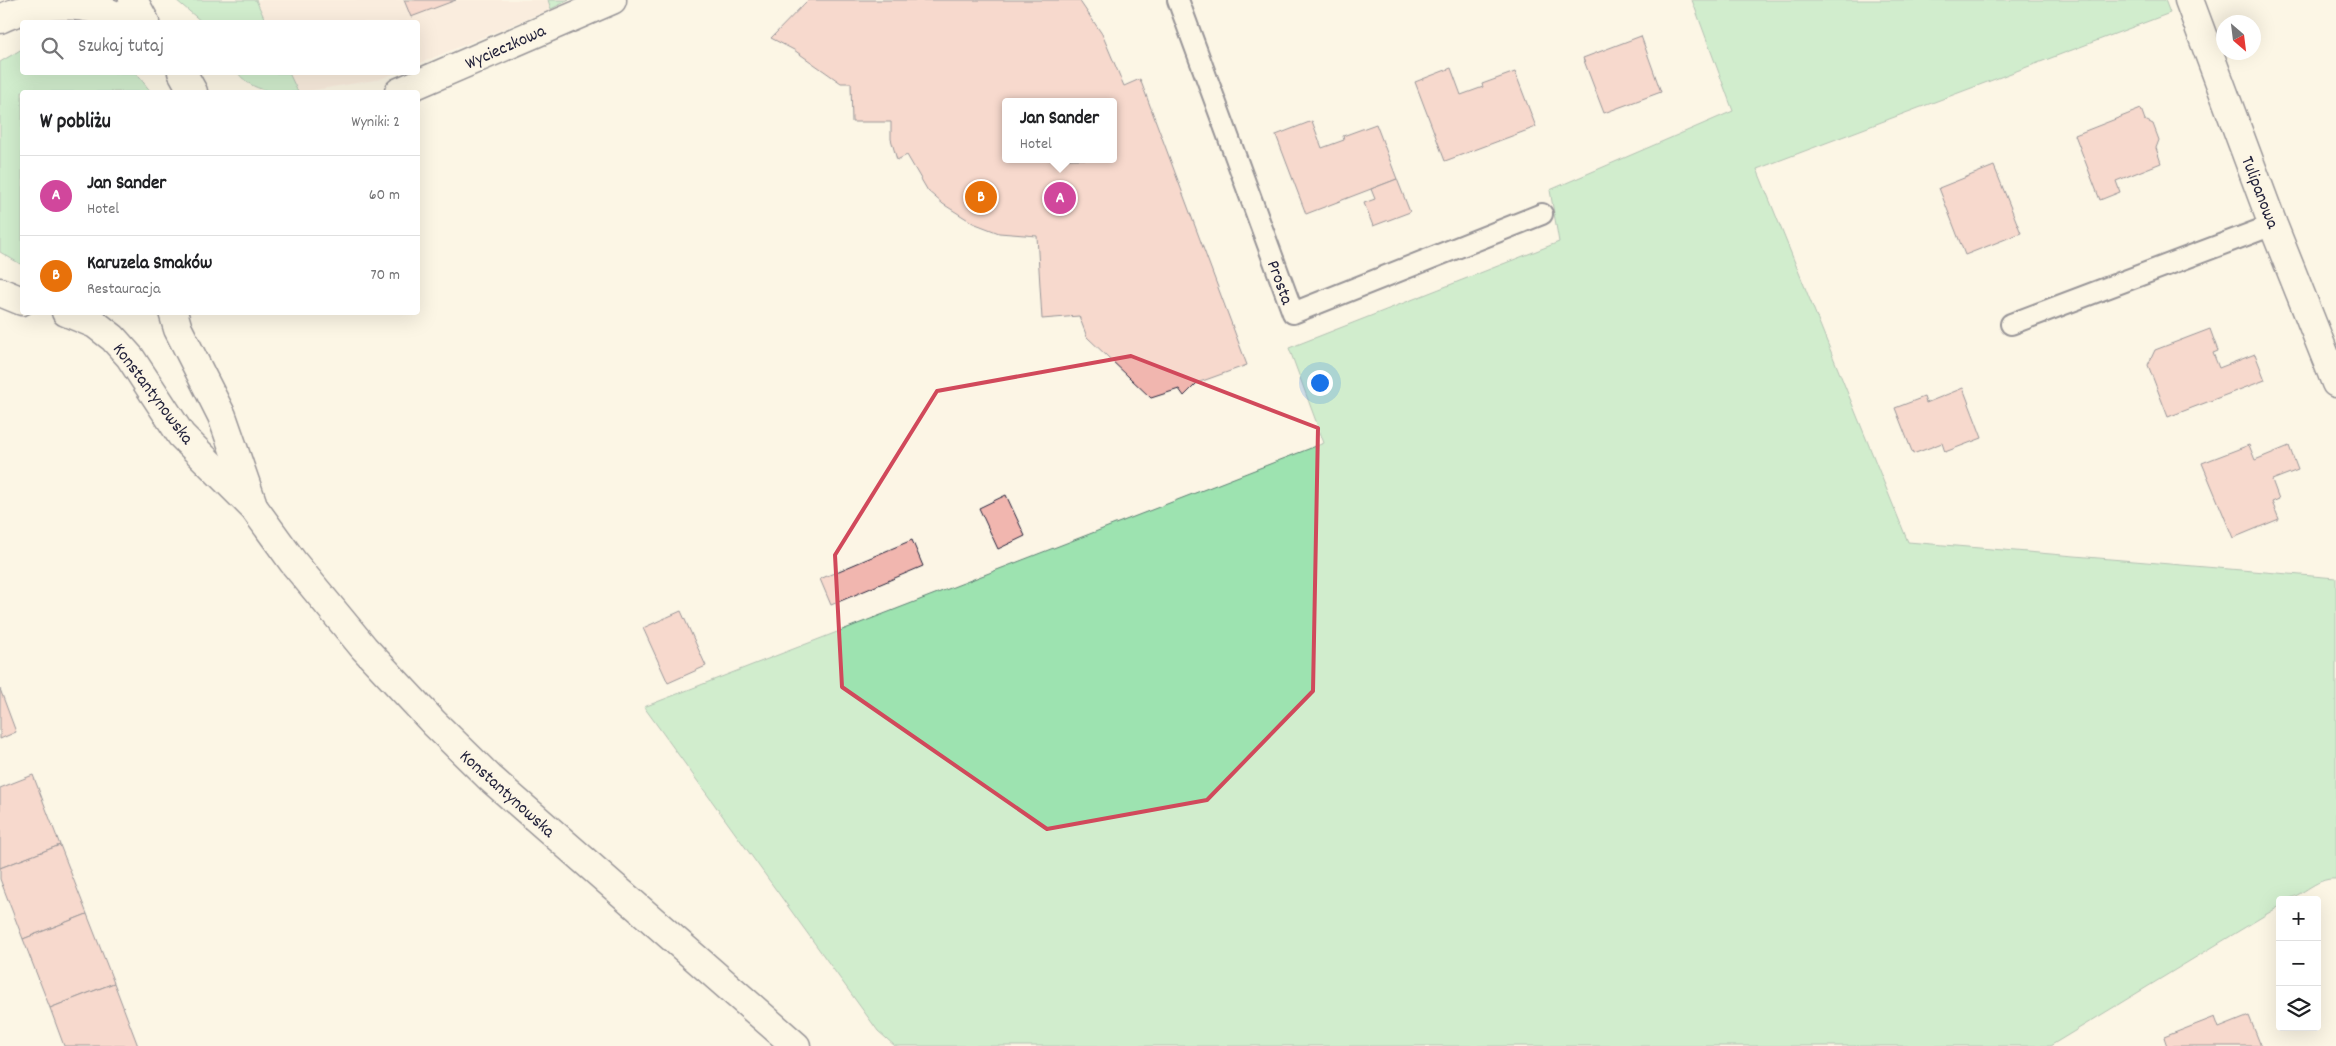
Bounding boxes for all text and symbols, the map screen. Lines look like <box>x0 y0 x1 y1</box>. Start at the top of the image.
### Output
north arrow <box>2216 15 2261 60</box>
street label: Wycieczkowa <box>462 19 551 77</box>
search box <box>20 20 420 75</box>
icon: search <box>38 34 66 62</box>
text: Szukaj tutaj <box>78 34 164 61</box>
popup <box>1002 98 1117 163</box>
text: Jan Sander <box>1020 106 1099 133</box>
text: W pobliżu <box>40 108 111 138</box>
text: Wyniki: 2 <box>351 111 400 134</box>
text: Hotel <box>1020 133 1052 156</box>
street label: Tulipanowa <box>2233 153 2284 233</box>
text: Jan Sander <box>87 171 166 198</box>
pin: B <box>965 178 997 216</box>
pin: A <box>1044 179 1076 217</box>
text: A <box>52 184 60 207</box>
text: 60 m <box>369 184 400 207</box>
text: Hotel <box>87 198 119 221</box>
text: Karuzela Smaków <box>87 251 212 278</box>
street label: Prosta <box>1259 257 1298 309</box>
text: B <box>52 264 60 287</box>
text: 70 m <box>370 264 400 287</box>
text: Restauracja <box>87 278 160 301</box>
street label: Konstantynowska <box>106 339 199 451</box>
your location <box>1307 370 1333 396</box>
street label: Konstantynowska <box>453 745 560 845</box>
map controls <box>2276 896 2321 1031</box>
button: + <box>2276 896 2321 941</box>
button: − <box>2276 941 2321 986</box>
button: layers <box>2276 986 2321 1031</box>

